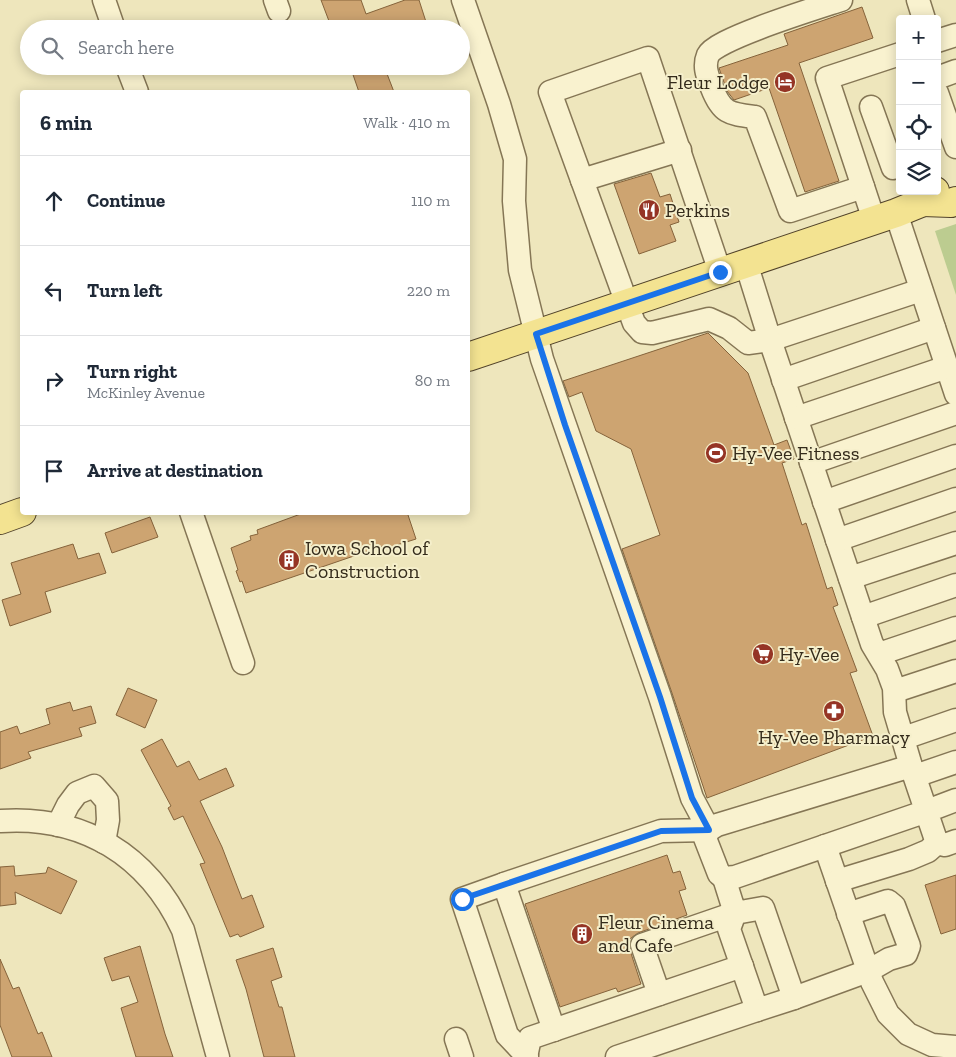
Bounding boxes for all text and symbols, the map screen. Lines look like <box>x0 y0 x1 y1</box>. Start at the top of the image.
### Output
map controls <box>896 15 941 195</box>
button: + <box>896 15 941 60</box>
search box <box>20 20 470 75</box>
icon: search <box>38 34 66 62</box>
text: Search here <box>78 36 174 59</box>
button: − <box>896 60 941 105</box>
place label: Fleur Lodge <box>667 70 769 94</box>
hotel icon: Fleur Lodge <box>773 70 797 94</box>
button: locate <box>896 105 941 150</box>
text: 6 min <box>40 110 92 135</box>
text: Walk · 410 m <box>363 113 450 132</box>
button: layers <box>896 150 941 195</box>
icon: ahead <box>40 187 68 215</box>
text: Continue <box>87 189 165 212</box>
text: 110 m <box>411 191 450 210</box>
restaurant icon: Perkins <box>637 198 661 222</box>
place label: Perkins <box>665 198 730 222</box>
route end <box>709 261 732 284</box>
icon: left <box>40 277 68 305</box>
text: Turn left <box>87 279 162 302</box>
text: 220 m <box>407 281 450 300</box>
text: Turn right <box>87 360 177 383</box>
icon: right <box>40 367 68 395</box>
text: 80 m <box>415 371 450 390</box>
text: McKinley Avenue <box>87 383 205 402</box>
sports icon: Hy-Vee Fitness <box>704 441 728 465</box>
place label: Hy-Vee Fitness <box>732 441 859 465</box>
icon: arrive <box>40 457 68 485</box>
text: Arrive at destination <box>87 459 263 482</box>
place label: Iowa School of Construction <box>305 536 430 583</box>
building icon: Iowa School of Construction <box>277 548 301 572</box>
supermarket icon: Hy-Vee <box>751 642 775 666</box>
place label: Hy-Vee <box>779 642 839 666</box>
pharmacy icon: Hy-Vee Pharmacy <box>822 699 846 723</box>
place label: Hy-Vee Pharmacy <box>758 725 911 749</box>
route start <box>451 888 474 911</box>
place label: Fleur Cinema and Cafe <box>598 910 714 957</box>
building icon: Fleur Cinema and Cafe <box>570 922 594 946</box>

